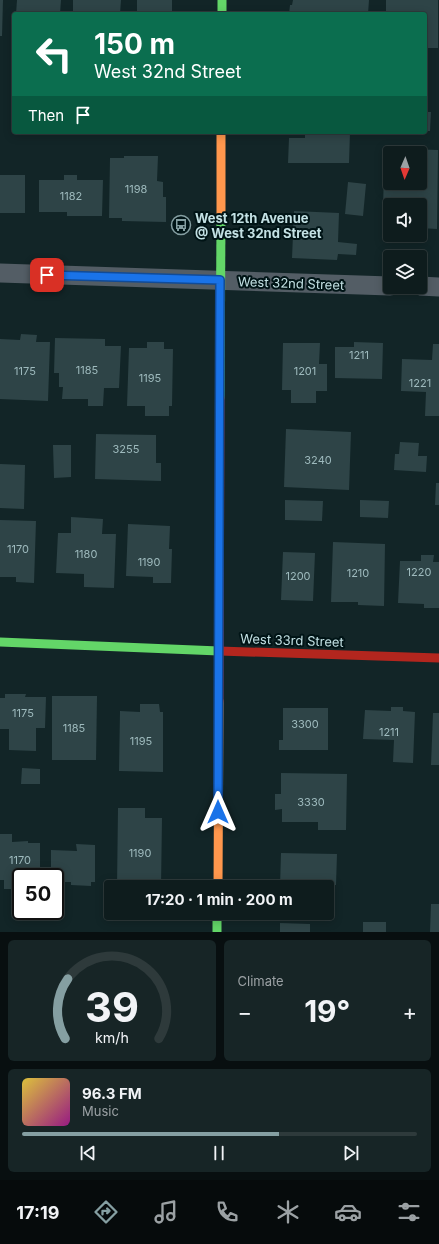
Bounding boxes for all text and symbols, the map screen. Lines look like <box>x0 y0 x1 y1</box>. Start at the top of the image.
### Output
text: 150 m <box>94 27 175 61</box>
icon: left <box>28 28 80 80</box>
text: West 32nd Street <box>94 61 241 82</box>
icon: arrive <box>72 104 94 126</box>
text: Then <box>28 106 64 125</box>
north arrow <box>383 146 427 190</box>
map controls <box>383 146 427 294</box>
house number: 1198 <box>125 182 147 196</box>
house number: 1182 <box>60 189 82 203</box>
button: sound <box>383 198 427 242</box>
place label: West 12th Avenue @ West 32nd Street <box>195 210 322 241</box>
bus stop icon: West 12th Avenue @ West 32nd Street <box>170 214 192 236</box>
button: layers <box>383 250 427 294</box>
pin <box>30 258 64 292</box>
icon: arrive <box>36 264 58 286</box>
street label: West 32nd Street <box>238 273 344 293</box>
house number: 1211 <box>349 348 369 362</box>
house number: 1185 <box>76 363 99 377</box>
house number: 1175 <box>14 364 36 378</box>
house number: 1201 <box>294 364 316 378</box>
house number: 1195 <box>139 371 162 385</box>
house number: 1221 <box>409 376 431 390</box>
house number: 3255 <box>113 442 140 456</box>
house number: 3240 <box>304 453 332 467</box>
house number: 1170 <box>7 542 29 556</box>
house number: 1180 <box>75 547 97 561</box>
house number: 1190 <box>138 555 160 569</box>
house number: 1220 <box>407 565 431 579</box>
house number: 1210 <box>347 566 369 580</box>
house number: 1200 <box>285 569 311 583</box>
street label: West 33rd Street <box>240 630 344 650</box>
house number: 1175 <box>12 706 34 720</box>
house number: 3300 <box>291 717 319 731</box>
house number: 1185 <box>63 721 86 735</box>
house number: 1211 <box>379 725 399 739</box>
house number: 1195 <box>130 734 153 748</box>
position arrow <box>197 791 239 833</box>
house number: 3330 <box>297 795 325 809</box>
house number: 1190 <box>129 846 151 860</box>
house number: 1170 <box>9 853 31 867</box>
speed limit sign: 50 <box>12 868 64 920</box>
text: 17:20 · 1 min · 200 m <box>145 890 293 909</box>
text: Climate <box>238 973 284 989</box>
text: 39 <box>85 981 139 1031</box>
text: 19° <box>304 993 350 1029</box>
text: − <box>238 999 252 1025</box>
text: + <box>402 999 417 1025</box>
text: km/h <box>95 1028 129 1045</box>
text: 96.3 FM <box>82 1084 142 1103</box>
text: Music <box>82 1103 119 1119</box>
icon: previous <box>77 1142 99 1164</box>
icon: pause <box>208 1142 230 1164</box>
icon: next <box>340 1142 362 1164</box>
icon: directions <box>92 1198 120 1226</box>
icon: music <box>152 1198 180 1226</box>
icon: phone <box>213 1198 241 1226</box>
icon: climate <box>274 1198 302 1226</box>
icon: car <box>334 1198 362 1226</box>
icon: filters <box>395 1198 423 1226</box>
text: 17:19 <box>16 1202 59 1223</box>

